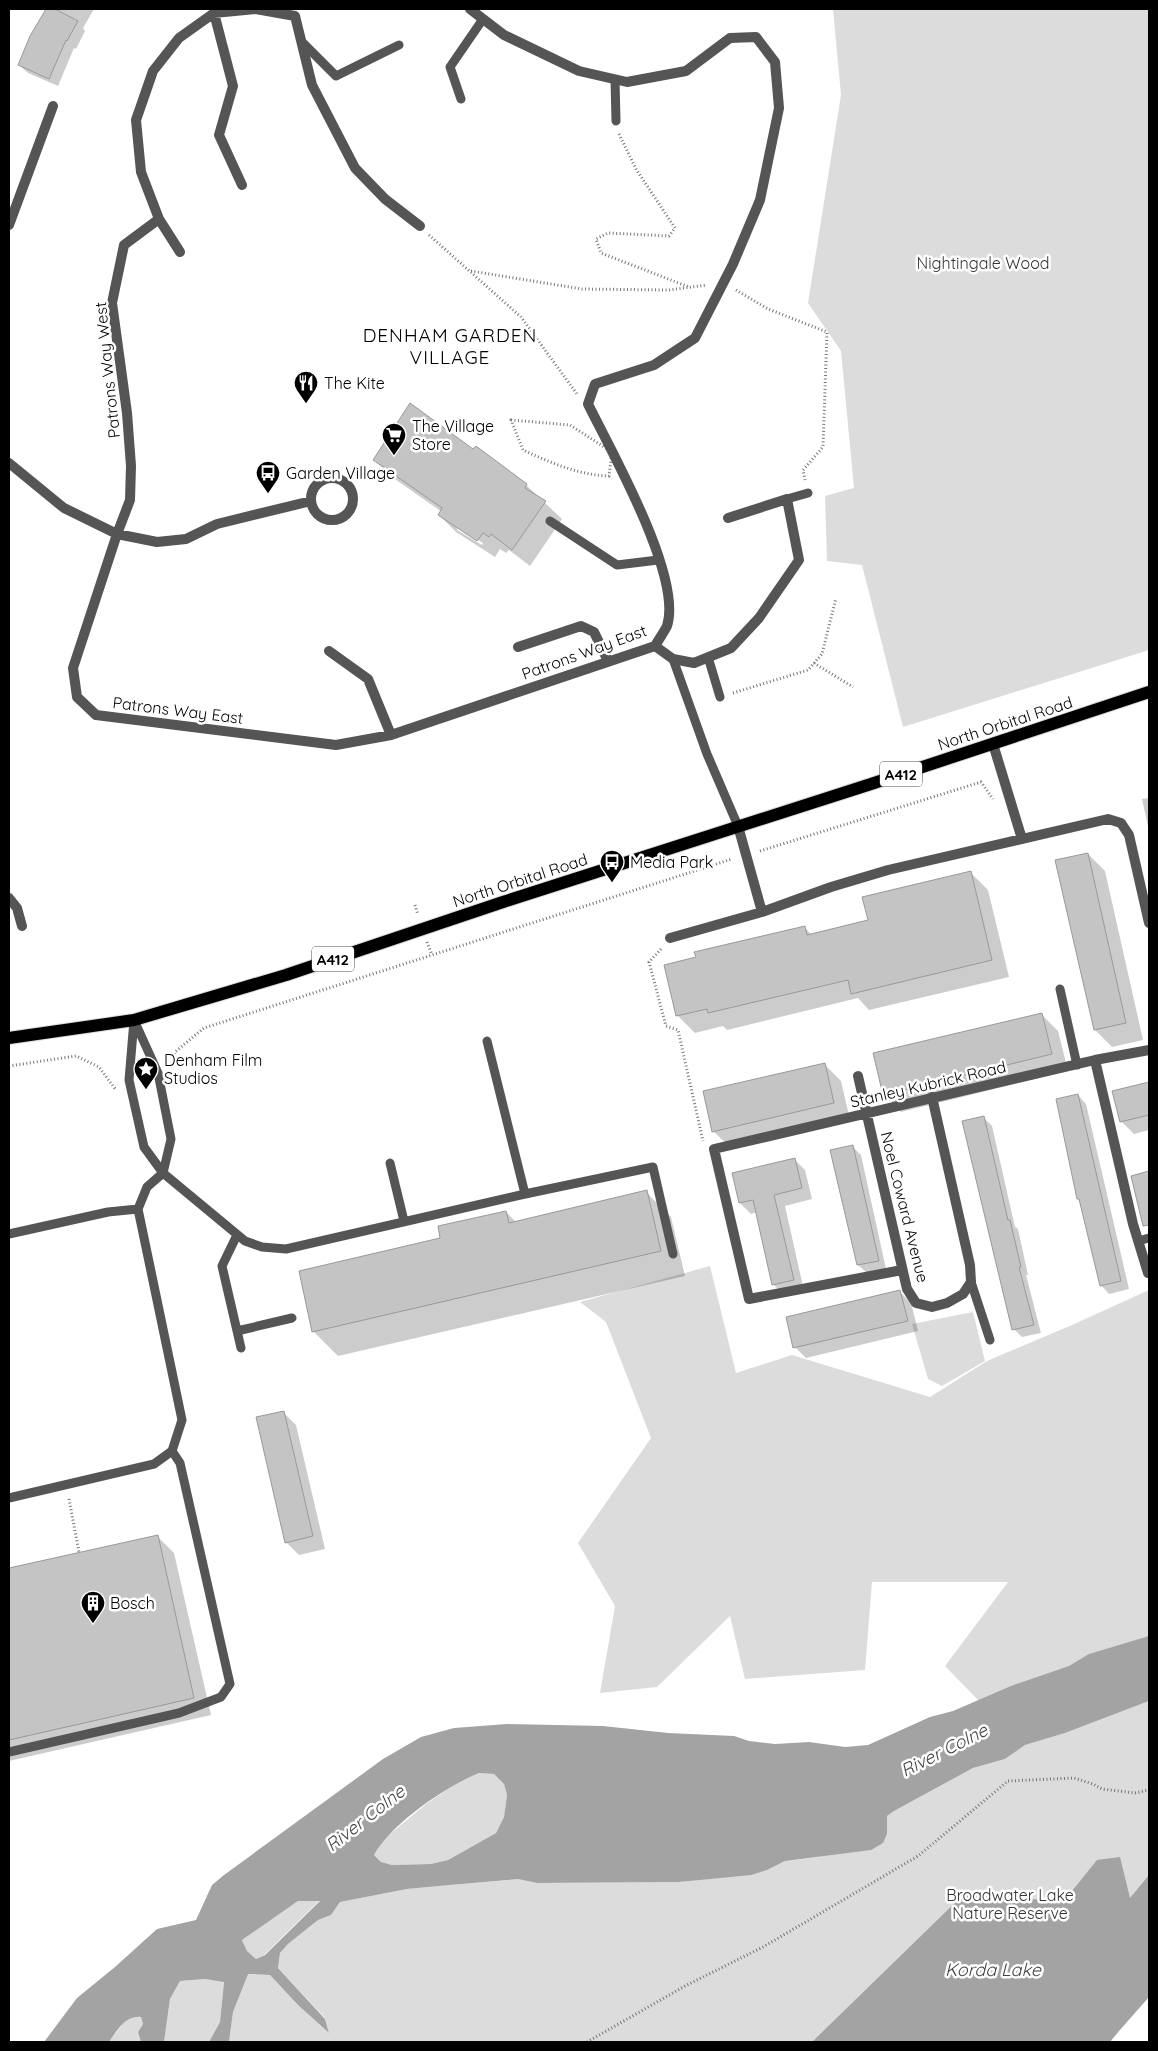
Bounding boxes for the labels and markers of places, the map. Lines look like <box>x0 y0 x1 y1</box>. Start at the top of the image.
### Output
restaurant icon: The Kite <box>293 370 319 404</box>
place label: The Kite <box>324 373 385 393</box>
place label: The Village Store <box>412 416 494 454</box>
supermarket icon: The Village Store <box>381 422 407 456</box>
bus stop icon: Garden Village <box>255 460 281 494</box>
place label: Garden Village <box>286 463 395 483</box>
bus stop icon: Media Park <box>599 849 625 883</box>
place label: Media Park <box>630 852 713 872</box>
place label: Denham Film Studios <box>164 1050 262 1088</box>
place icon: Denham Film Studios <box>133 1056 159 1090</box>
building icon: Bosch <box>80 1590 106 1624</box>
place label: Bosch <box>110 1593 155 1613</box>

